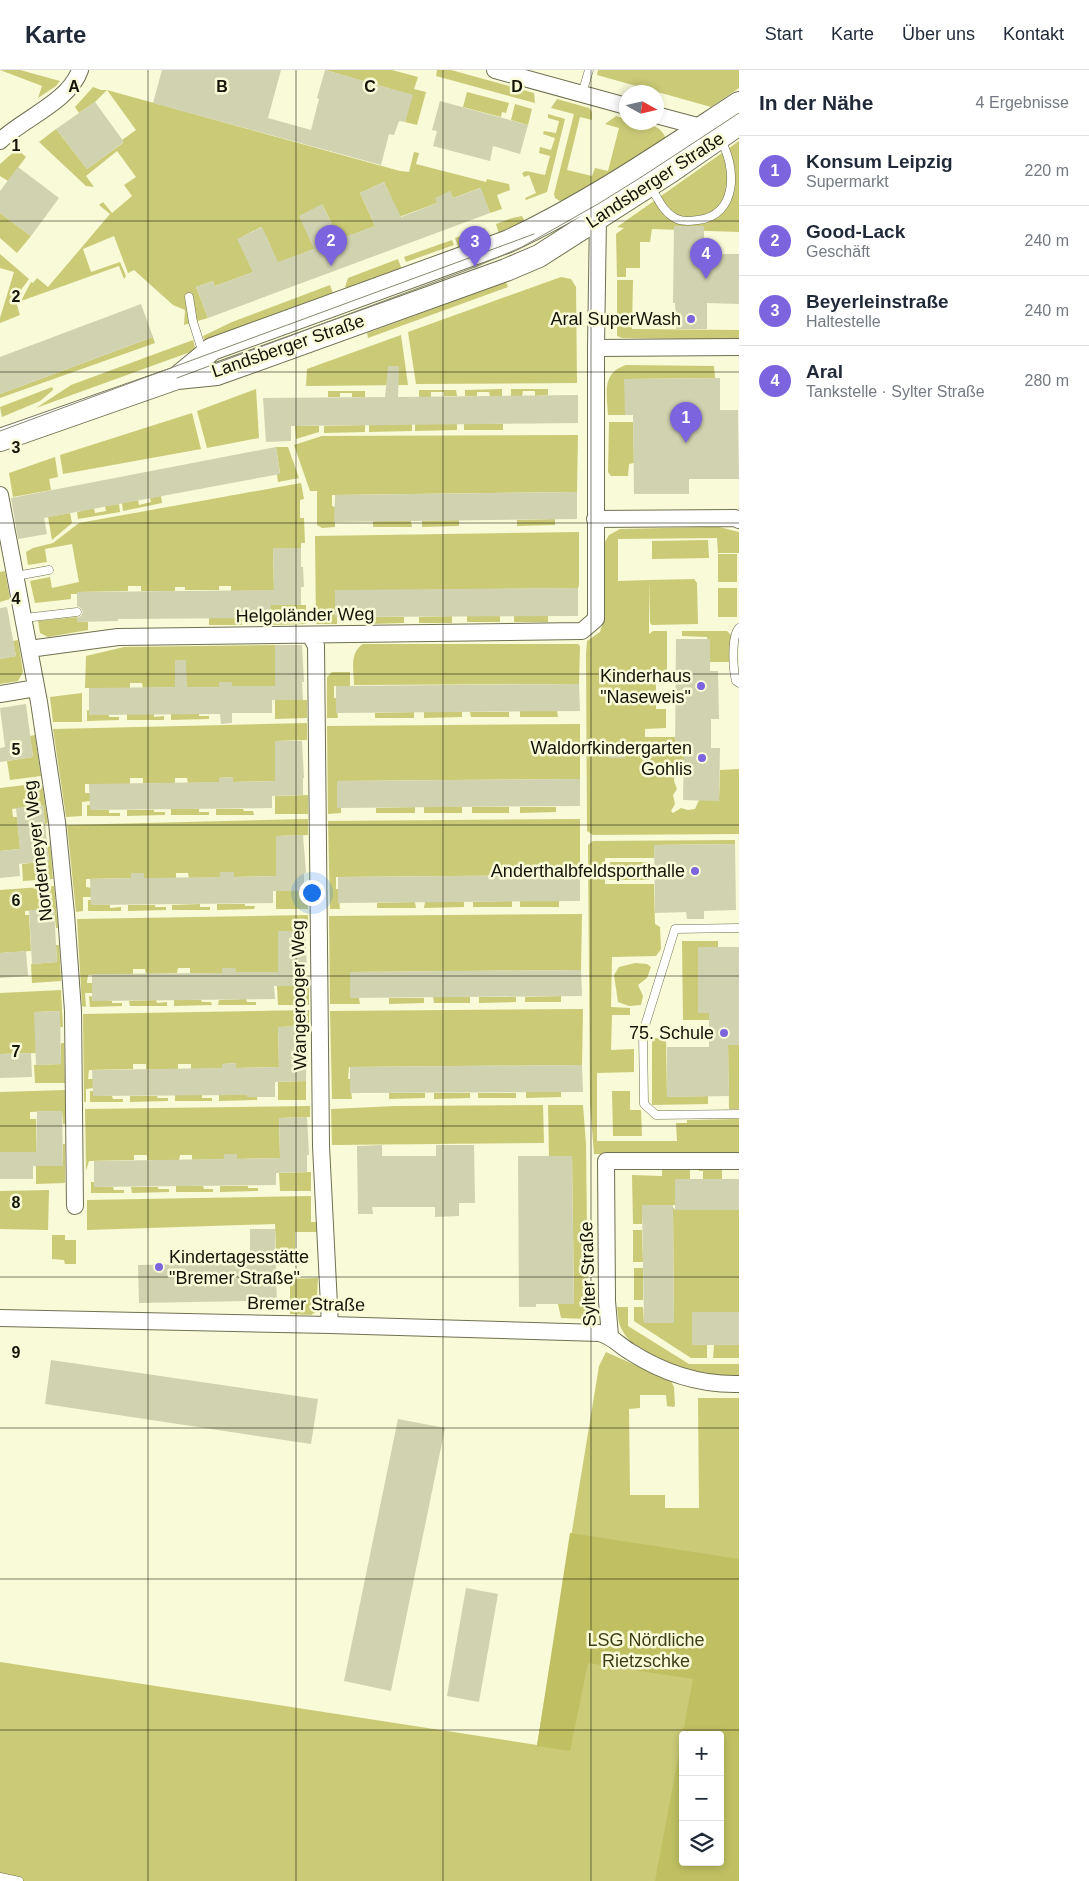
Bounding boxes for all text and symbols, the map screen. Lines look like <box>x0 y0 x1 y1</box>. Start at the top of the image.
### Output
text: Karte <box>25 21 86 48</box>
text: Start <box>765 24 803 44</box>
text: Karte <box>831 24 874 44</box>
text: Über uns <box>902 24 975 44</box>
text: Kontakt <box>1003 24 1064 44</box>
text: A <box>68 78 80 95</box>
text: B <box>216 78 228 95</box>
text: C <box>364 78 376 95</box>
text: D <box>511 78 523 95</box>
north arrow <box>619 85 664 130</box>
text: In der Nähe <box>759 91 873 114</box>
text: 4 Ergebnisse <box>976 94 1069 111</box>
street label: Landsberger Straße <box>582 128 728 232</box>
text: 1 <box>12 137 21 154</box>
text: Konsum Leipzig <box>806 151 953 172</box>
text: 1 <box>771 162 779 179</box>
text: 220 m <box>1025 162 1069 179</box>
text: Supermarkt <box>806 173 889 190</box>
text: Good-Lack <box>806 221 905 242</box>
pin: 2 <box>315 225 347 266</box>
pin: 3 <box>459 226 491 267</box>
text: 2 <box>771 232 779 249</box>
text: 240 m <box>1025 232 1069 249</box>
pin: 4 <box>690 238 722 279</box>
text: Geschäft <box>806 243 870 260</box>
text: 2 <box>12 288 21 305</box>
text: Beyerleinstraße <box>806 291 949 312</box>
text: 3 <box>771 302 779 319</box>
text: 240 m <box>1025 302 1069 319</box>
place label: Aral SuperWash <box>551 309 681 329</box>
street label: Landsberger Straße <box>209 310 367 382</box>
marker: Aral SuperWash <box>685 313 697 325</box>
text: Haltestelle <box>806 313 881 330</box>
text: Aral <box>806 361 843 382</box>
text: 4 <box>771 372 779 389</box>
text: 280 m <box>1025 372 1069 389</box>
text: Tankstelle · Sylter Straße <box>806 383 985 400</box>
pin: 1 <box>670 402 702 443</box>
text: 3 <box>12 439 21 456</box>
text: 4 <box>12 590 21 607</box>
street label: Helgoländer Weg <box>235 604 375 626</box>
place label: Kinderhaus "Naseweis" <box>600 666 691 707</box>
marker: Kinderhaus "Naseweis" <box>695 680 707 692</box>
place label: Waldorfkindergarten Gohlis <box>531 738 692 779</box>
text: 5 <box>12 741 21 758</box>
marker: Waldorfkindergarten Gohlis <box>696 752 708 764</box>
street label: Norderneyer Weg <box>19 779 57 923</box>
place label: Anderthalbfeldsporthalle <box>491 861 685 881</box>
marker: Anderthalbfeldsporthalle <box>689 865 701 877</box>
your location <box>299 880 325 906</box>
text: 6 <box>12 892 21 909</box>
street label: Wangerooger Weg <box>288 920 310 1070</box>
place label: 75. Schule <box>629 1023 714 1043</box>
marker: 75. Schule <box>718 1027 730 1039</box>
text: 7 <box>12 1043 21 1060</box>
text: 8 <box>12 1194 21 1211</box>
street label: Sylter Straße <box>576 1221 600 1327</box>
place label: Kindertagesstätte "Bremer Straße" <box>169 1247 309 1288</box>
marker: Kindertagesstätte "Bremer Straße" <box>153 1261 165 1273</box>
street label: Bremer Straße <box>247 1293 365 1315</box>
text: 9 <box>12 1344 21 1361</box>
park label: LSG Nördliche Rietzschke <box>587 1630 705 1671</box>
map controls <box>679 1731 724 1866</box>
button: + <box>679 1731 724 1776</box>
button: − <box>679 1776 724 1821</box>
button: layers <box>679 1821 724 1866</box>

